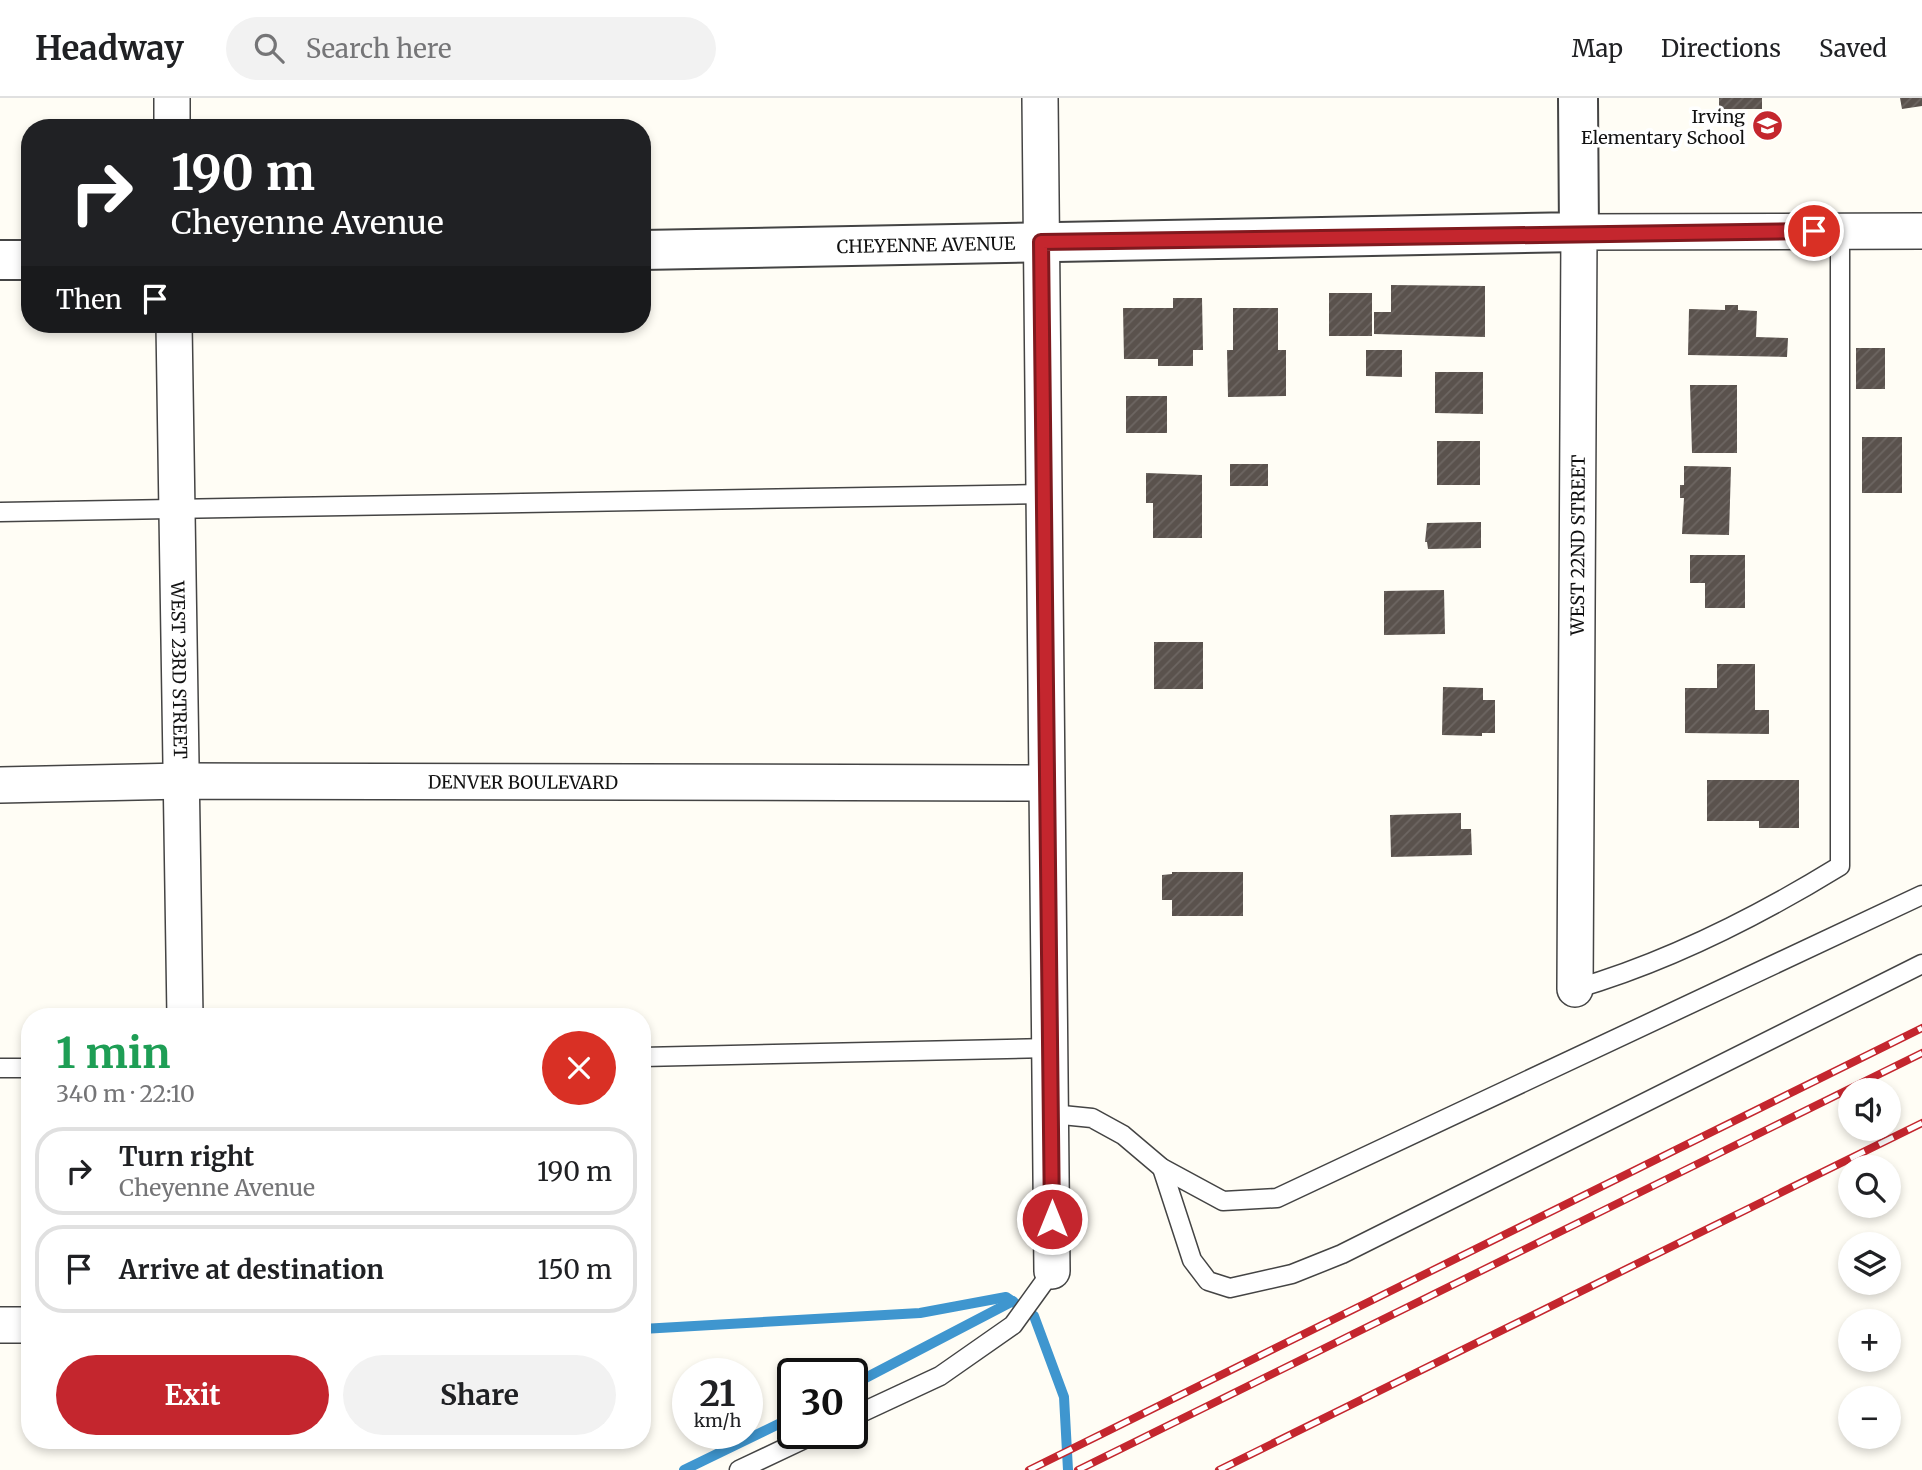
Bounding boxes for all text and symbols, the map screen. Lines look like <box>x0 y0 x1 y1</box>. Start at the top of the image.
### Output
search box <box>226 17 716 80</box>
text: Headway <box>35 28 184 69</box>
icon: search <box>250 29 288 67</box>
text: Search here <box>306 32 452 65</box>
text: Map <box>1572 33 1623 64</box>
text: Directions <box>1661 33 1781 64</box>
text: Saved <box>1819 33 1887 64</box>
place label: Irving Elementary School <box>1581 105 1745 149</box>
school or university icon: Irving Elementary School <box>1751 109 1785 143</box>
text: 190 m <box>171 142 315 203</box>
icon: right <box>56 147 147 238</box>
pin <box>1784 201 1844 261</box>
text: Cheyenne Avenue <box>171 203 444 243</box>
icon: arrive <box>1795 212 1833 250</box>
street label: CHEYENNE AVENUE <box>836 231 1016 258</box>
icon: arrive <box>136 280 174 318</box>
text: Then <box>56 283 122 316</box>
street label: WEST 22ND STREET <box>1565 454 1589 636</box>
street label: WEST 23RD STREET <box>167 580 192 760</box>
street label: DENVER BOULEVARD <box>428 770 618 794</box>
text: 1 min <box>56 1027 170 1079</box>
button: close <box>542 1031 616 1105</box>
map controls <box>1838 1078 1901 1449</box>
button: sound <box>1838 1078 1901 1141</box>
text: 340 m · 22:10 <box>56 1079 195 1108</box>
text: Turn right <box>119 1140 254 1173</box>
icon: right <box>60 1152 98 1190</box>
text: 190 m <box>537 1155 612 1188</box>
button: search <box>1838 1155 1901 1218</box>
text: Cheyenne Avenue <box>119 1173 315 1202</box>
position arrow <box>1015 1182 1089 1256</box>
button: layers <box>1838 1232 1901 1295</box>
icon: arrive <box>60 1250 98 1288</box>
text: Arrive at destination <box>119 1253 384 1286</box>
text: 150 m <box>538 1253 612 1286</box>
button: + <box>1838 1309 1901 1372</box>
button: Exit <box>56 1355 329 1435</box>
button: Share <box>343 1355 616 1435</box>
speed limit sign: 30 <box>777 1358 868 1449</box>
text: 21 <box>700 1372 735 1416</box>
button: − <box>1838 1386 1901 1449</box>
text: km/h <box>694 1409 741 1432</box>

